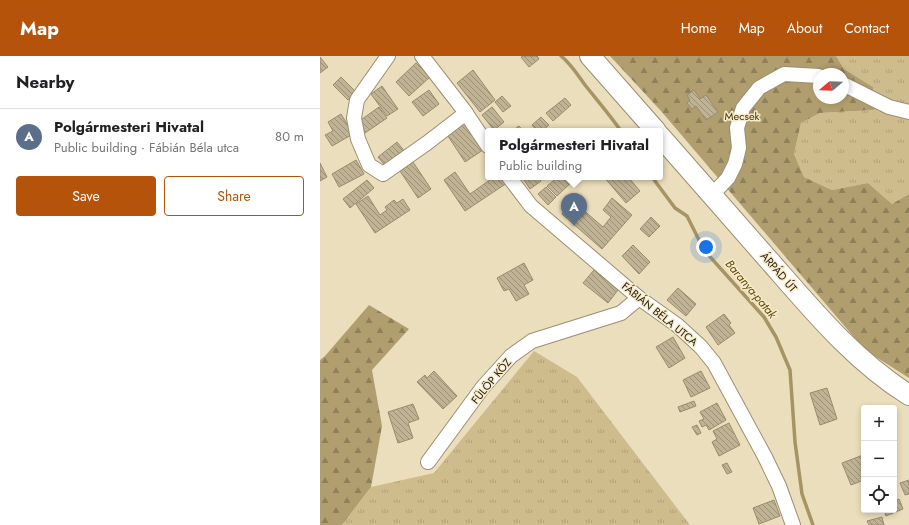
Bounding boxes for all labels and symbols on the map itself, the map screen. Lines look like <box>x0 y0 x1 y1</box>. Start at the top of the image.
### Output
north arrow <box>813 68 849 104</box>
park label: Mecsek <box>725 108 760 124</box>
pin: A <box>561 193 587 226</box>
your location <box>696 237 716 257</box>
street label: ÁRPÁD ÚT <box>757 248 801 296</box>
water label: Baranya-patak <box>721 256 782 323</box>
street label: FÁBIÁN BÉLA UTCA <box>618 278 702 350</box>
street label: FÜLÖP KÖZ <box>467 355 515 407</box>

